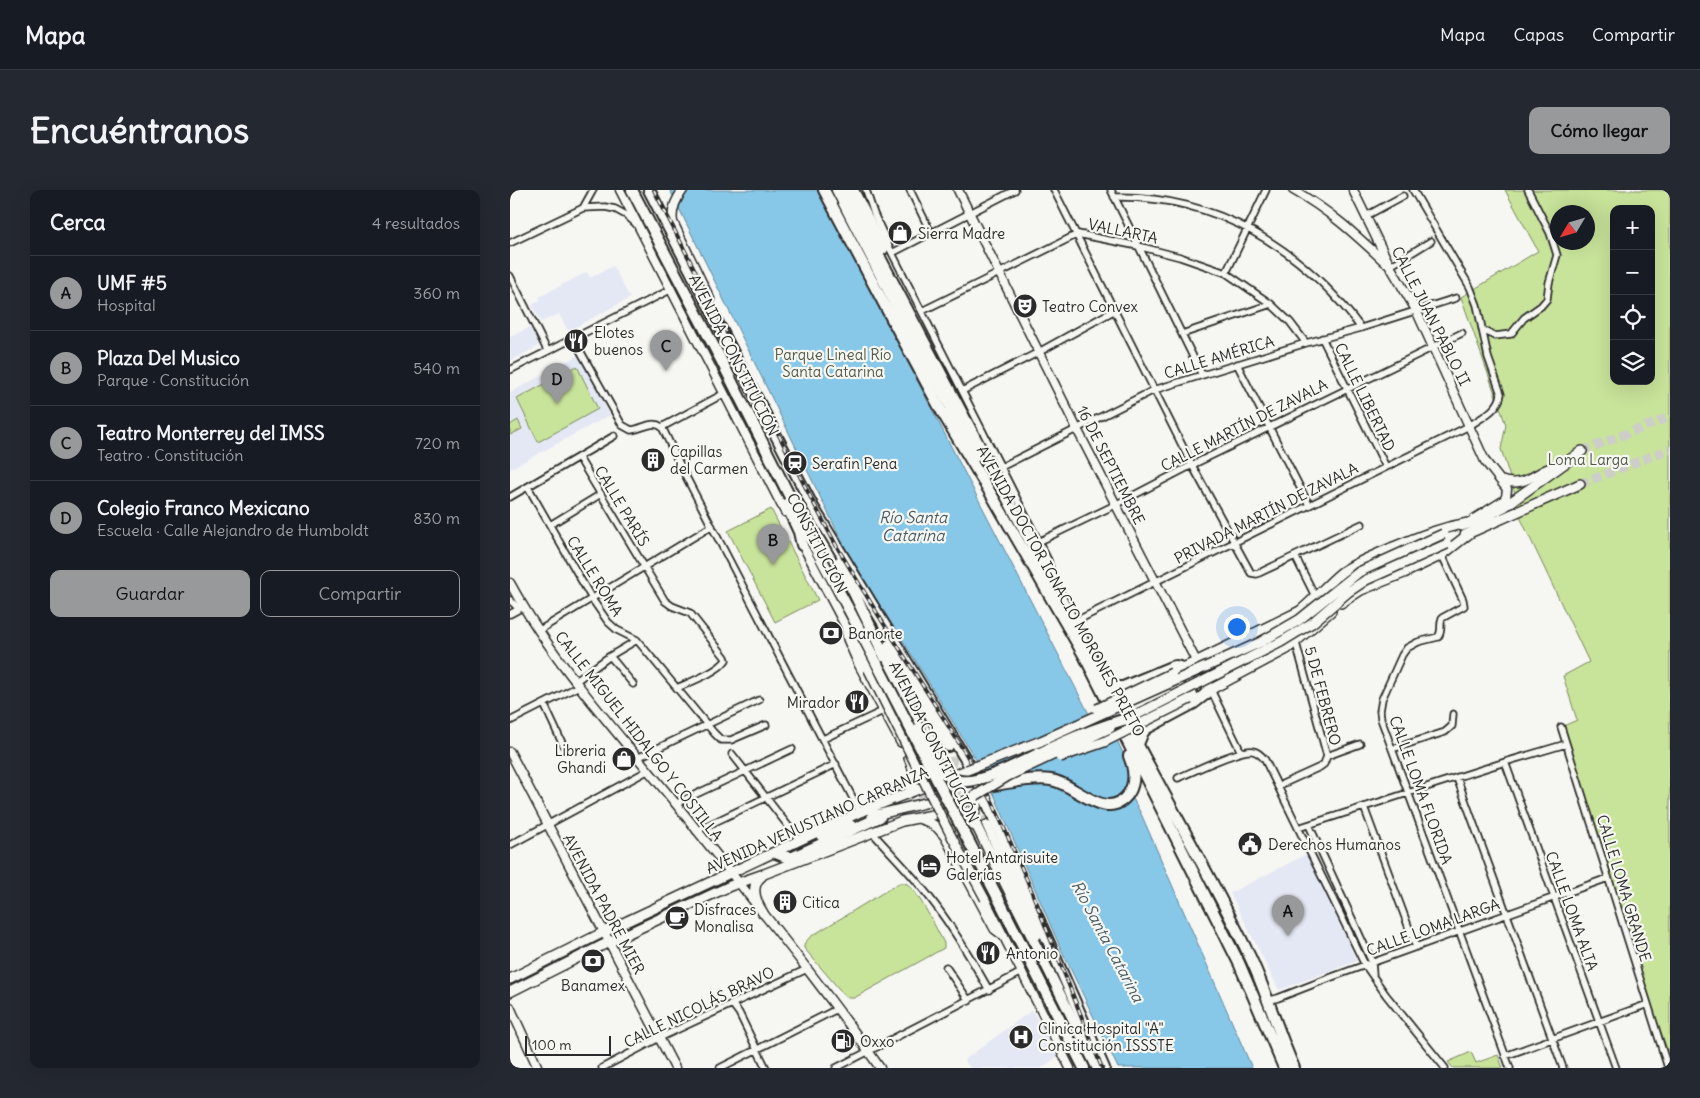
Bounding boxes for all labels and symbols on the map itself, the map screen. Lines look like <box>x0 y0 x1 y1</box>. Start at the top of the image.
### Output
north arrow <box>1550 205 1595 250</box>
street label: VALLARTA <box>1086 214 1160 248</box>
shop icon: Sierra Madre <box>887 220 913 246</box>
place label: Sierra Madre <box>918 224 1005 243</box>
street label: CALLE JUAN PABLO II <box>1388 243 1474 389</box>
street label: AVENIDA CONSTITUCIÓN <box>685 271 784 439</box>
theatre icon: Teatro Convex <box>1012 293 1038 319</box>
place label: Teatro Convex <box>1042 297 1139 316</box>
place label: Elotes buenos <box>594 323 643 359</box>
restaurant icon: Elotes buenos <box>563 328 589 354</box>
pin: C <box>650 330 682 371</box>
street label: CALLE AMÉRICA <box>1162 331 1277 383</box>
street label: CALLE LIBERTAD <box>1331 340 1399 454</box>
park label: Parque Lineal Río Santa Catarina <box>775 345 891 381</box>
pin: D <box>541 363 573 404</box>
street label: CALLE MARTÍN DE ZAVALA <box>1157 374 1331 475</box>
street label: 16 DE SEPTIEMBRE <box>1073 402 1149 528</box>
place label: Capillas del Carmen <box>670 442 748 478</box>
street label: AVENIDA DOCTOR IGNACIO MORONES PRIETO <box>973 442 1149 740</box>
building icon: Capillas del Carmen <box>640 447 666 473</box>
station icon: Serafin Pena <box>782 450 808 476</box>
park label: Loma Larga <box>1547 450 1629 469</box>
place label: Serafin Pena <box>812 454 898 473</box>
street label: PRIVADA MARTÍN DE ZAVALA <box>1171 458 1361 568</box>
street label: CALLE PARÍS <box>590 462 654 550</box>
street label: CONSTITUCIÓN <box>783 489 852 596</box>
water label: Río Santa Catarina <box>879 507 948 545</box>
pin: B <box>757 524 789 565</box>
street label: CALLE ROMA <box>563 532 627 620</box>
your location <box>1224 614 1250 640</box>
bank icon: Banorte <box>818 620 844 646</box>
place label: Banorte <box>848 624 903 643</box>
street label: CALLE MIGUEL HIDALGO Y COSTILLA <box>551 627 727 845</box>
street label: 5 DE FEBRERO <box>1301 644 1345 748</box>
street label: AVENIDA CONSTITUCIÓN <box>885 658 984 826</box>
restaurant icon: Mirador <box>844 689 870 715</box>
place label: Mirador <box>787 693 840 712</box>
street label: CALLE LOMA FLORIDA <box>1385 713 1457 867</box>
place label: Libreria Ghandi <box>554 741 606 777</box>
shop icon: Libreria Ghandi <box>611 746 637 772</box>
street label: AVENIDA VENUSTIANO CARRANZA <box>703 762 932 878</box>
street label: CALLE LOMA GRANDE <box>1593 812 1655 964</box>
street label: AVENIDA PADRE MIER <box>559 831 649 978</box>
public building icon: Derechos Humanos <box>1237 831 1263 857</box>
place label: Derechos Humanos <box>1268 835 1401 854</box>
place label: Hotel Antarisuite Galerías <box>946 848 1058 884</box>
street label: CALLE LOMA ALTA <box>1542 849 1603 974</box>
hotel icon: Hotel Antarisuite Galerías <box>916 853 942 879</box>
water label: Río Santa Catarina <box>1068 877 1149 1006</box>
building icon: Citica <box>772 889 798 915</box>
place label: Citica <box>802 893 840 912</box>
street label: CALLE LOMA LARGA <box>1364 894 1503 960</box>
pin: A <box>1272 895 1304 936</box>
place label: Disfraces Monalisa <box>694 900 757 936</box>
cafe icon: Disfraces Monalisa <box>664 905 690 931</box>
restaurant icon: Antonio <box>975 940 1001 966</box>
place label: Antonio <box>1006 944 1058 963</box>
bank icon: Banamex <box>580 948 606 974</box>
street label: CALLE NICOLÁS BRAVO <box>621 962 777 1052</box>
place label: Banamex <box>561 976 626 995</box>
place label: Clinica Hospital "A" Constitución ISSSTE <box>1038 1019 1174 1055</box>
hospital icon: Clinica Hospital "A" Constitución ISSSTE <box>1008 1024 1034 1050</box>
fuel station icon: Oxxo <box>830 1028 856 1054</box>
place label: Oxxo <box>860 1032 895 1051</box>
scale bar <box>525 1033 611 1056</box>

